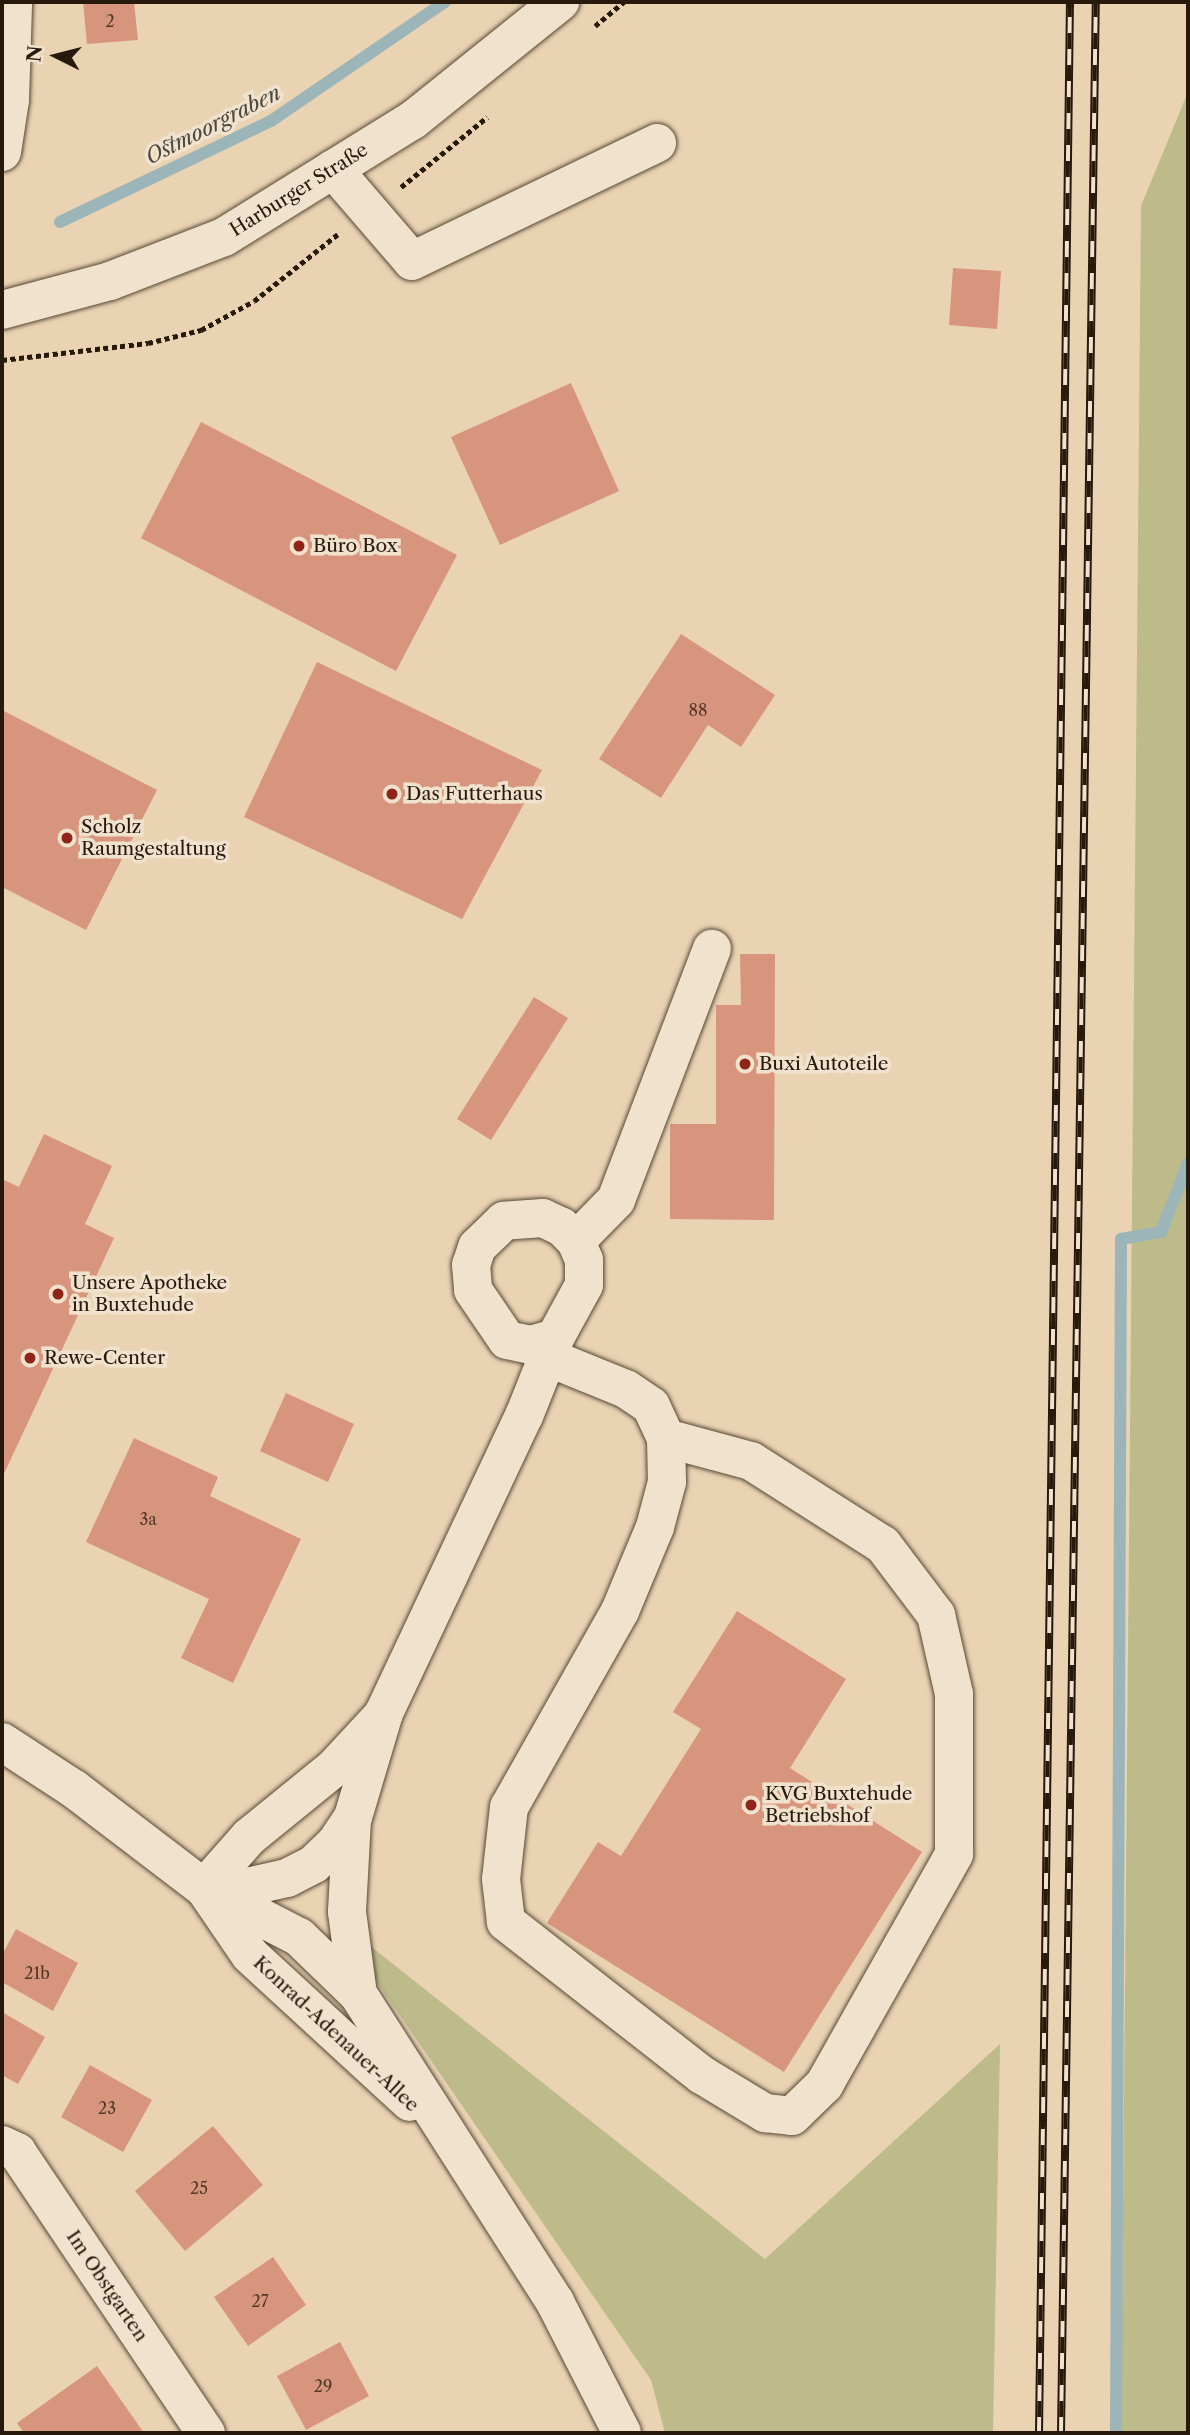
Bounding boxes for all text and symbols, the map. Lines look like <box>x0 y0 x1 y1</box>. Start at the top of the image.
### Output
house number: 2 <box>105 11 115 31</box>
north arrow <box>21 21 91 91</box>
text: N <box>22 44 47 63</box>
water label: Ostmoorgraben <box>141 80 285 170</box>
street label: Harburger Straße <box>226 138 372 242</box>
place label: Büro Box <box>313 535 398 557</box>
marker: Büro Box <box>291 538 307 554</box>
house number: 88 <box>689 700 707 720</box>
place label: Das Futterhaus <box>406 783 543 805</box>
marker: Das Futterhaus <box>384 786 400 802</box>
place label: Scholz Raumgestaltung <box>81 816 226 860</box>
marker: Scholz Raumgestaltung <box>59 830 75 846</box>
place label: Buxi Autoteile <box>759 1053 889 1075</box>
marker: Buxi Autoteile <box>737 1056 753 1072</box>
place label: Unsere Apotheke in Buxtehude <box>72 1272 228 1316</box>
marker: Unsere Apotheke in Buxtehude <box>50 1286 66 1302</box>
place label: Rewe-Center <box>44 1347 165 1369</box>
marker: Rewe-Center <box>22 1350 38 1366</box>
house number: 3a <box>139 1509 157 1529</box>
place label: KVG Buxtehude Betriebshof <box>765 1783 912 1827</box>
marker: KVG Buxtehude Betriebshof <box>743 1797 759 1813</box>
street label: Konrad-Adenauer-Allee <box>249 1951 423 2117</box>
house number: 21b <box>24 1963 50 1983</box>
house number: 23 <box>98 2098 116 2118</box>
house number: 25 <box>190 2178 208 2198</box>
street label: Im Obstgarten <box>61 2226 153 2346</box>
house number: 27 <box>251 2291 269 2311</box>
house number: 29 <box>314 2376 332 2396</box>

